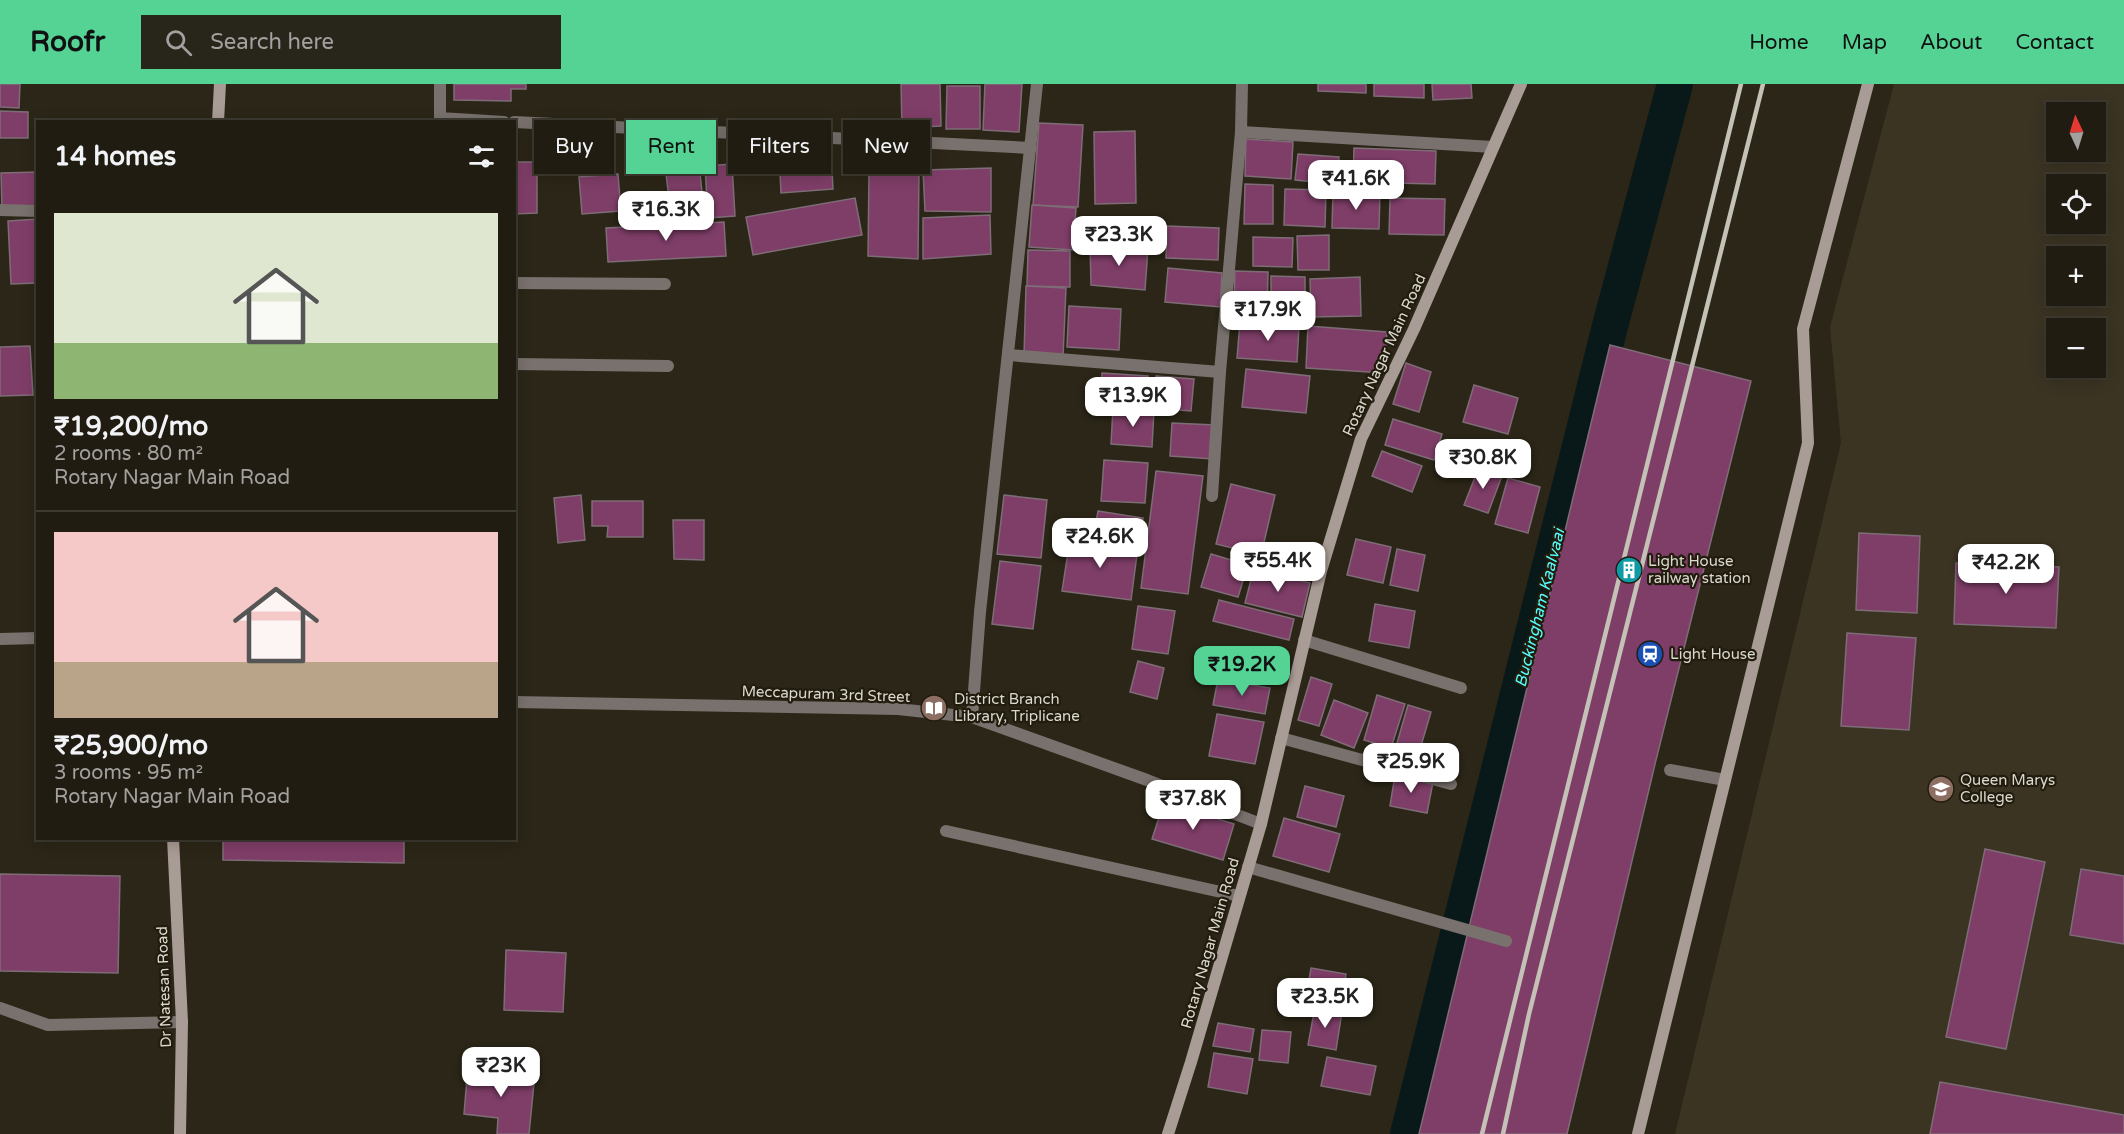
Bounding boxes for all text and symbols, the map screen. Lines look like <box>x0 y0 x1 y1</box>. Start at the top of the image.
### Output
search box <box>141 15 561 69</box>
text: Roofr <box>30 25 105 59</box>
icon: search <box>162 26 195 59</box>
text: Search here <box>210 29 334 55</box>
text: Home <box>1749 30 1809 55</box>
text: Map <box>1842 30 1887 55</box>
text: About <box>1920 30 1982 55</box>
text: Contact <box>2015 30 2094 55</box>
north arrow <box>2046 102 2106 162</box>
map controls <box>2046 102 2106 378</box>
chip: Buy <box>534 120 614 174</box>
chip: Rent <box>626 120 716 174</box>
chip: Filters <box>728 120 831 174</box>
chip: New <box>843 120 930 174</box>
icon: filters <box>465 140 498 173</box>
text: 14 homes <box>54 141 176 172</box>
pin: ₹41.6K <box>1307 160 1405 211</box>
text: ₹41.6K <box>1322 167 1390 191</box>
button: locate <box>2046 174 2106 234</box>
pin: ₹16.3K <box>617 191 715 242</box>
text: ₹16.3K <box>632 198 700 222</box>
pin: ₹23.3K <box>1070 216 1168 267</box>
text: ₹23.3K <box>1085 223 1153 247</box>
button: + <box>2046 246 2106 306</box>
icon: home <box>222 252 330 360</box>
street label: Rotary Nagar Main Road <box>1338 271 1430 439</box>
pin: ₹17.9K <box>1219 291 1317 342</box>
text: ₹17.9K <box>1235 298 1301 322</box>
button: − <box>2046 318 2106 378</box>
pin: ₹13.9K <box>1084 377 1182 428</box>
text: ₹13.9K <box>1099 384 1167 408</box>
text: ₹19,200/mo <box>54 411 208 442</box>
pin: ₹30.8K <box>1434 439 1532 490</box>
text: 2 rooms · 80 m² <box>54 442 203 466</box>
text: ₹30.8K <box>1449 446 1517 470</box>
text: Rotary Nagar Main Road <box>54 466 290 490</box>
pin: ₹24.6K <box>1051 518 1149 569</box>
text: ₹24.6K <box>1066 525 1134 549</box>
water label: Buckingham Kaalvaai <box>1511 525 1570 689</box>
pin: ₹55.4K <box>1229 542 1327 593</box>
pin: ₹42.2K <box>1957 544 2055 595</box>
text: ₹55.4K <box>1244 549 1312 573</box>
text: ₹42.2K <box>1972 551 2040 575</box>
place label: Light House railway station <box>1648 552 1751 587</box>
building icon: Light House railway station <box>1614 555 1644 585</box>
icon: home <box>222 571 330 679</box>
station icon: Light House <box>1635 639 1665 669</box>
place label: Light House <box>1670 645 1756 663</box>
pin: ₹19.2K <box>1193 646 1291 697</box>
text: ₹19.2K <box>1208 653 1276 677</box>
street label: Meccapuram 3rd Street <box>741 682 911 706</box>
place label: District Branch Library, Triplicane <box>954 690 1080 725</box>
library icon: District Branch Library, Triplicane <box>919 693 949 723</box>
text: ₹25,900/mo <box>54 730 208 761</box>
pin: ₹25.9K <box>1362 743 1460 794</box>
text: ₹25.9K <box>1377 750 1445 774</box>
text: 3 rooms · 95 m² <box>54 761 203 785</box>
place label: Queen Marys College <box>1960 771 2055 806</box>
school or university icon: Queen Marys College <box>1926 774 1956 804</box>
pin: ₹37.8K <box>1144 780 1242 831</box>
text: Rotary Nagar Main Road <box>54 785 290 809</box>
text: ₹37.8K <box>1160 787 1226 811</box>
street label: Rotary Nagar Main Road <box>1177 855 1243 1031</box>
street label: Dr Natesan Road <box>153 926 175 1048</box>
pin: ₹23.5K <box>1276 978 1374 1029</box>
text: ₹23.5K <box>1291 985 1359 1009</box>
pin: ₹23K <box>465 1047 537 1098</box>
text: ₹23K <box>476 1054 526 1078</box>

